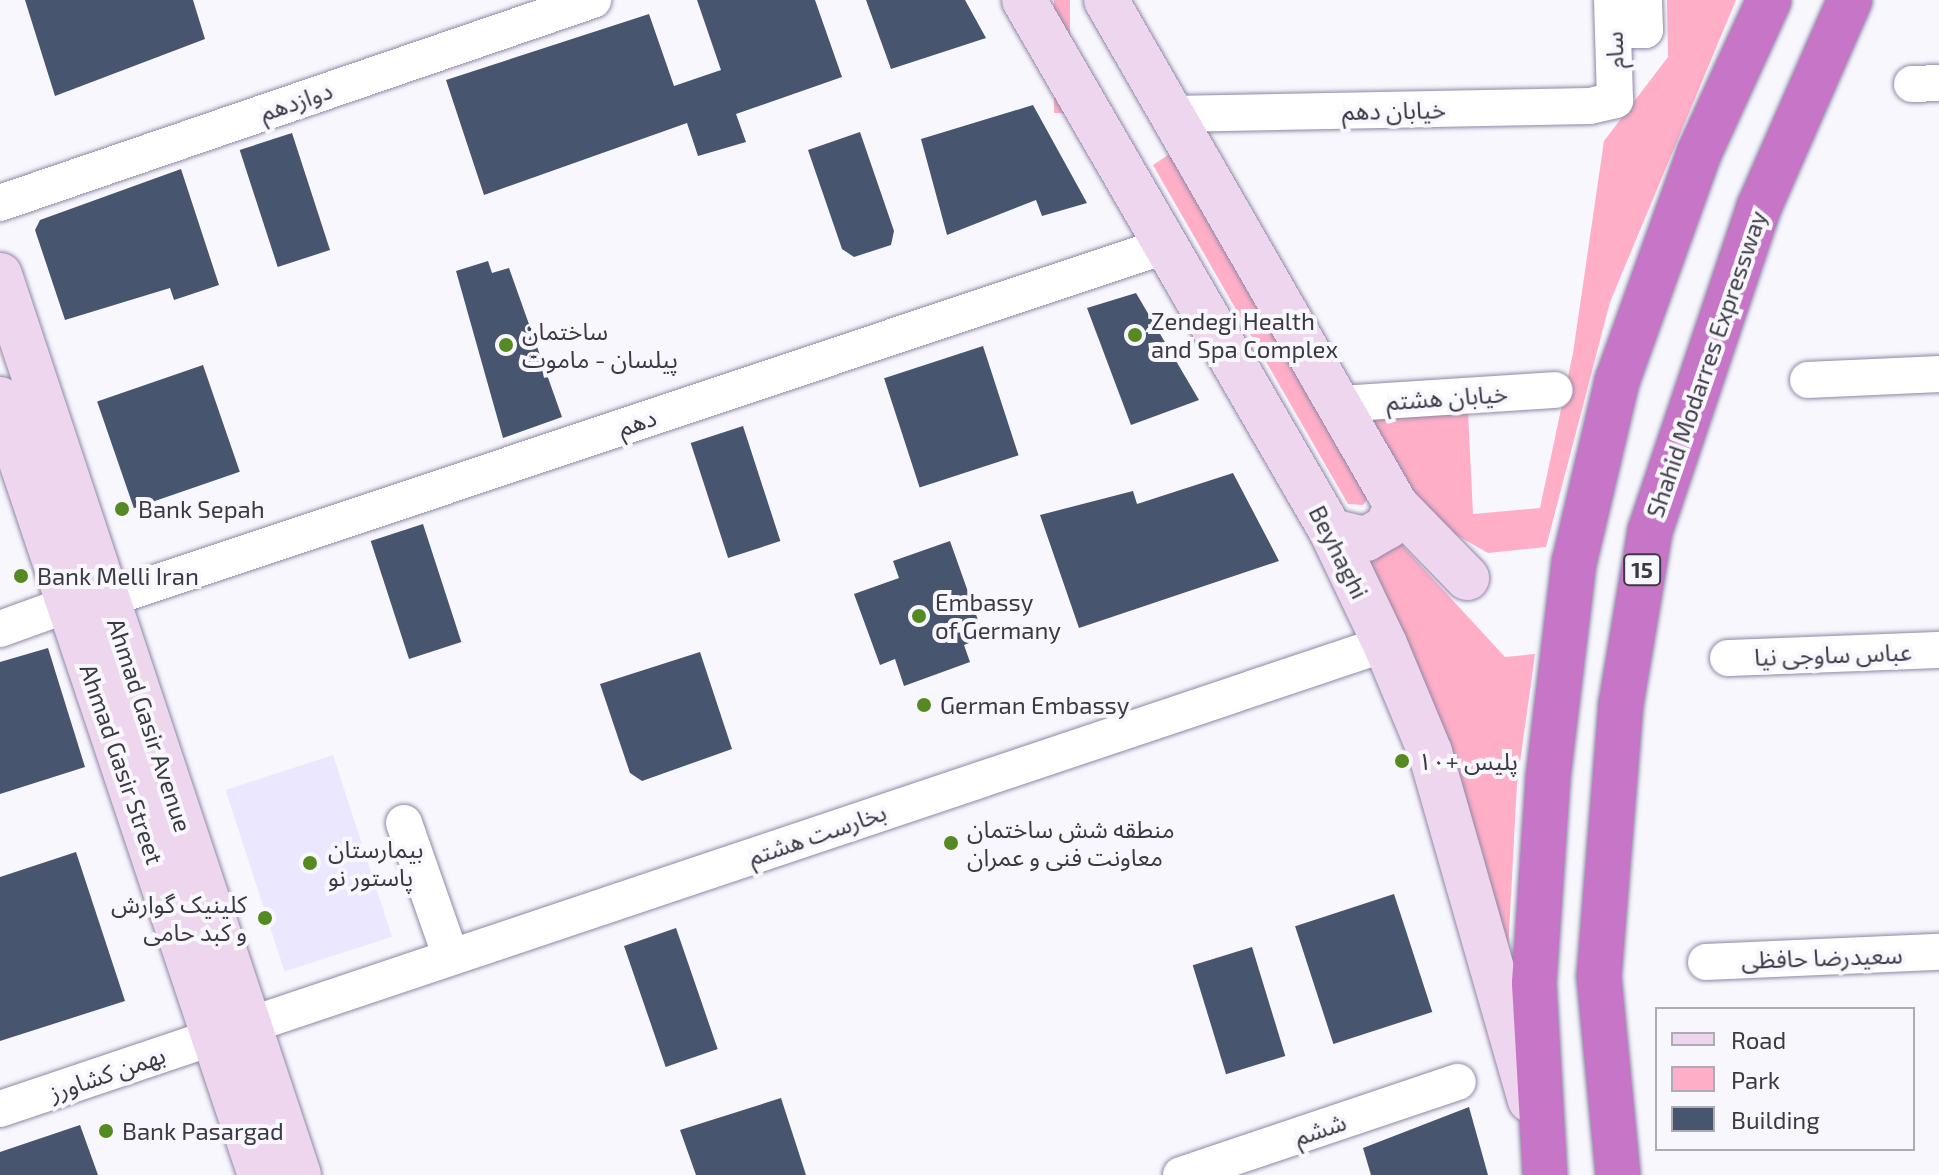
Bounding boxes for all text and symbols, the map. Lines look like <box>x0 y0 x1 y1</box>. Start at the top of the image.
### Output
street label: سام <box>1599 31 1629 69</box>
street label: دوازدهم <box>256 75 336 127</box>
street label: خیابان دهم <box>1342 95 1446 125</box>
street label: Shahid Modarres Expressway <box>1640 207 1772 521</box>
place label: Zendegi Health and Spa Complex <box>1151 307 1338 363</box>
place label: ساختمان پیلسان - ماموت <box>522 317 678 373</box>
marker: Zendegi Health and Spa Complex <box>1126 326 1144 344</box>
marker: ساختمان پیلسان - ماموت <box>497 336 515 354</box>
street label: خیابان هشتم <box>1385 378 1509 416</box>
street label: دهم <box>614 402 660 442</box>
place label: Bank Sepah <box>138 495 265 523</box>
marker: Bank Sepah <box>113 500 131 518</box>
street label: Beyhaghi <box>1303 501 1375 603</box>
road number: 15 <box>1622 552 1662 588</box>
place label: Bank Melli Iran <box>37 562 199 590</box>
marker: Bank Melli Iran <box>12 567 30 585</box>
place label: Embassy of Germany <box>935 588 1062 644</box>
marker: Embassy of Germany <box>910 607 928 625</box>
street label: Ahmad Gasir Avenue <box>102 614 198 836</box>
street label: عباس ساوجی نیا <box>1754 637 1912 671</box>
street label: Ahmad Gasir Street <box>74 660 170 868</box>
place label: German Embassy <box>940 691 1129 719</box>
marker: German Embassy <box>915 696 933 714</box>
place label: پلیس +۱٠ <box>1418 747 1518 775</box>
marker: پلیس +۱٠ <box>1393 752 1411 770</box>
street label: بخارست هشتم <box>744 797 890 871</box>
place label: منطقه شش ساختمان معاونت فنی و عمران <box>967 815 1175 871</box>
marker: منطقه شش ساختمان معاونت فنی و عمران <box>942 834 960 852</box>
place label: بیمارستان پاستور نو <box>328 835 424 891</box>
marker: بیمارستان پاستور نو <box>299 852 321 874</box>
place label: کلینیک گوارش و کبد حامی <box>111 890 247 946</box>
marker: کلینیک گوارش و کبد حامی <box>254 907 276 929</box>
street label: سعیدرضا حافظی <box>1741 940 1903 974</box>
legend <box>1655 1007 1915 1151</box>
text: Road <box>1731 1025 1786 1054</box>
street label: بهمن کشاورز <box>45 1040 169 1106</box>
text: Park <box>1731 1065 1780 1094</box>
text: Building <box>1731 1105 1820 1134</box>
street label: ششم <box>1290 1107 1350 1151</box>
place label: Bank Pasargad <box>122 1117 284 1145</box>
marker: Bank Pasargad <box>97 1122 115 1140</box>

